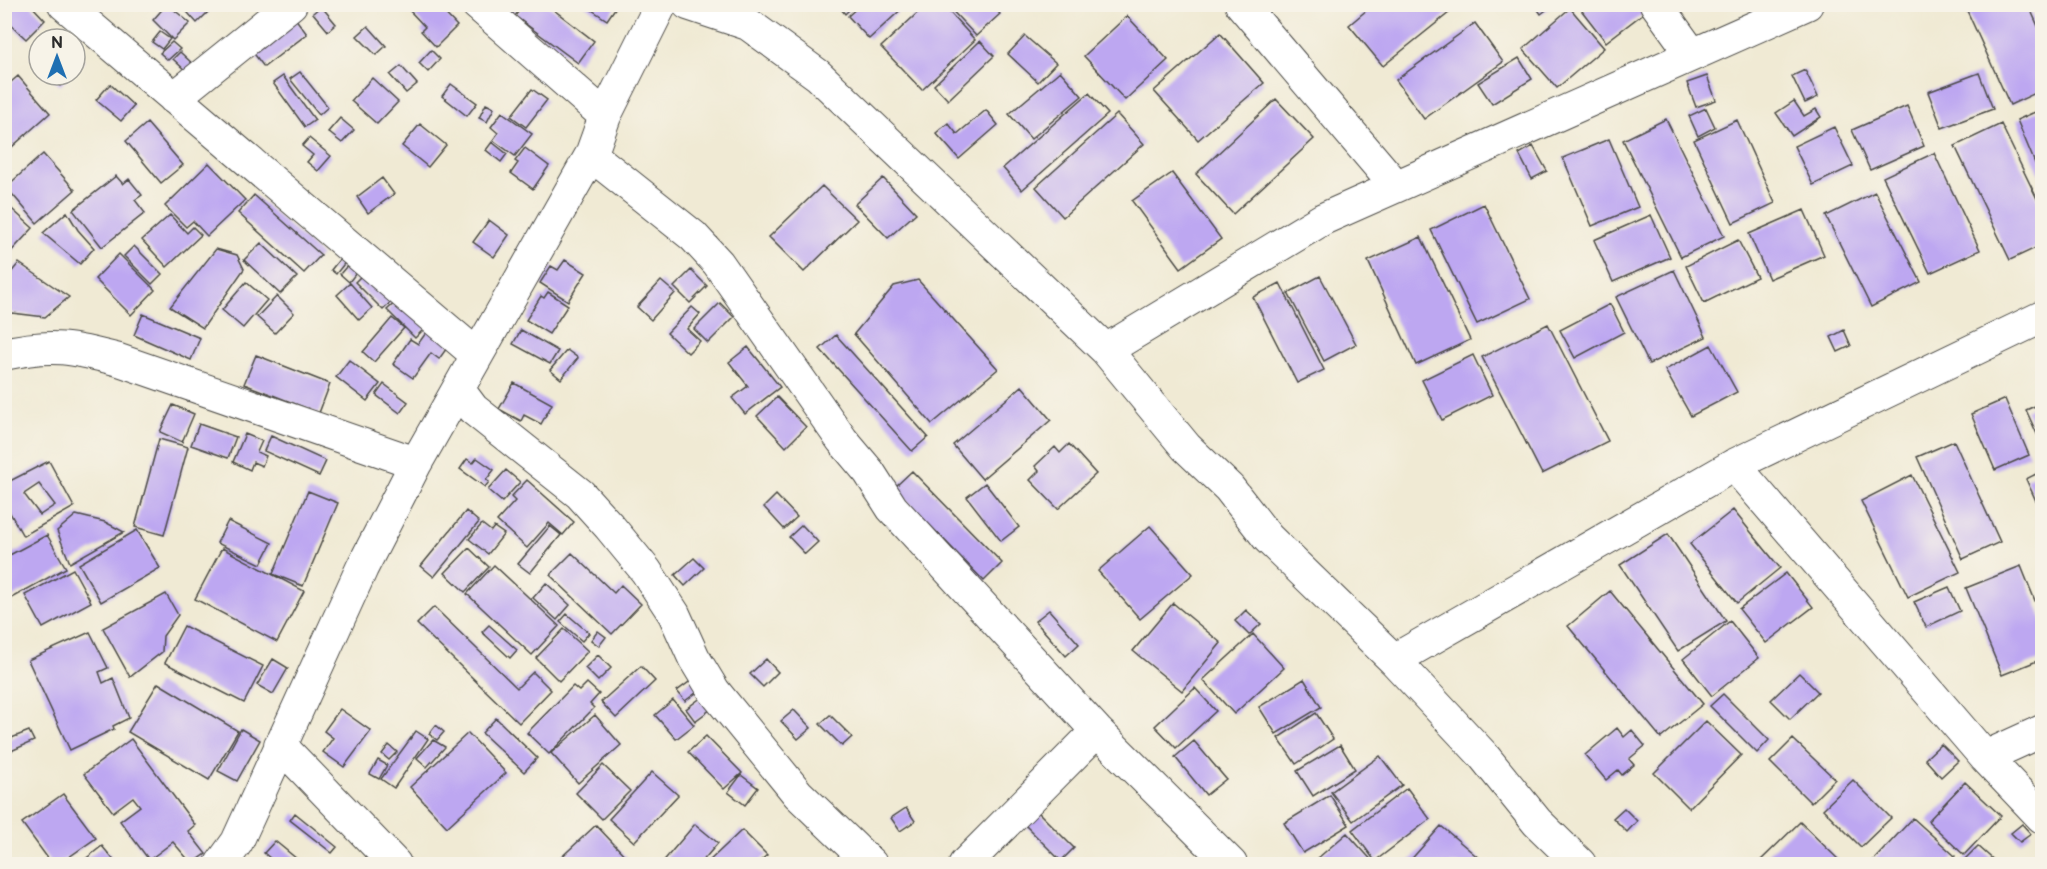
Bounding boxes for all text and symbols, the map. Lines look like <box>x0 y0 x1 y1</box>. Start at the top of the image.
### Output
north arrow <box>27 27 87 87</box>
text: N <box>51 34 63 53</box>

